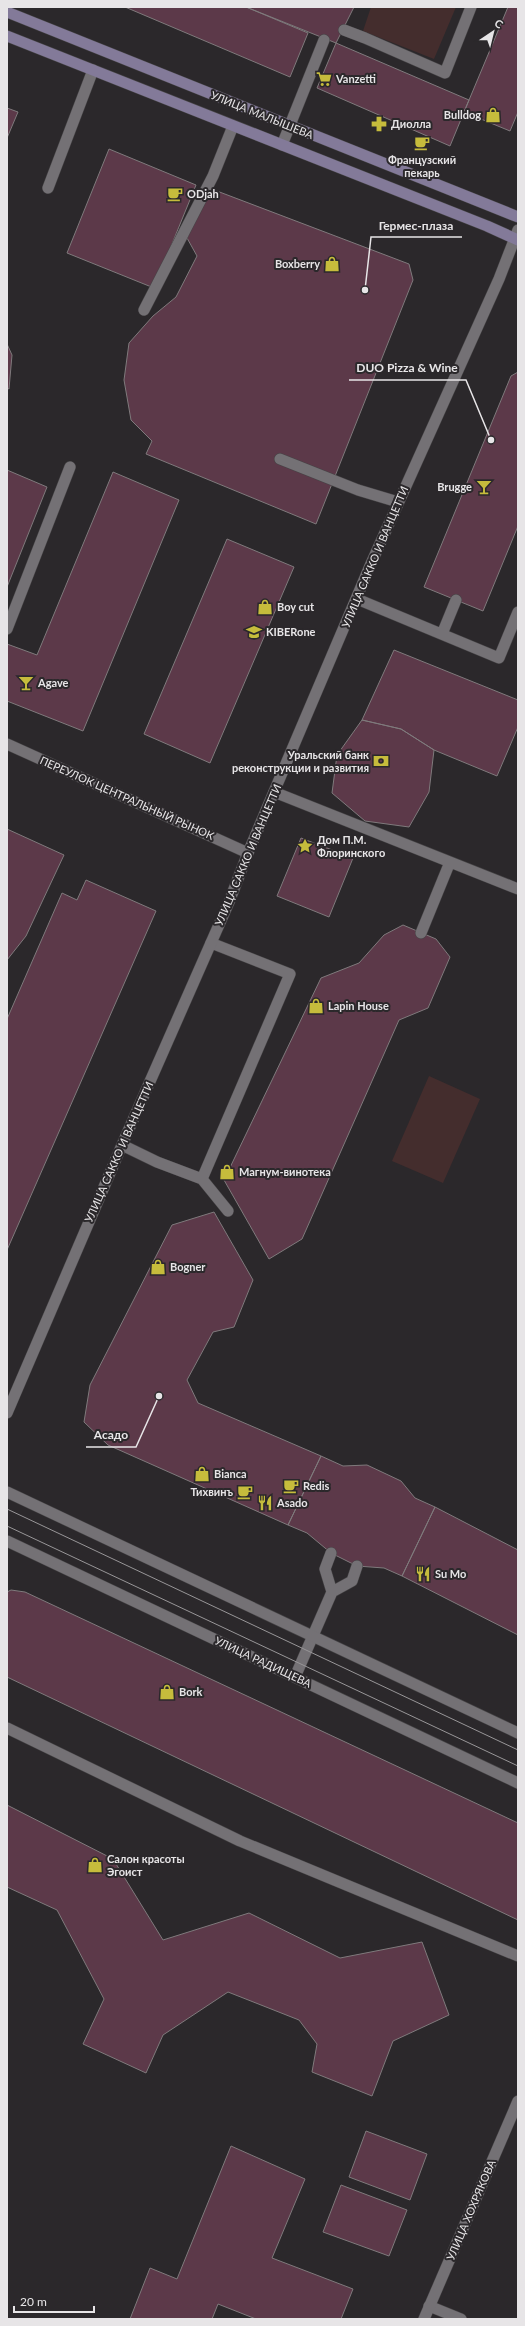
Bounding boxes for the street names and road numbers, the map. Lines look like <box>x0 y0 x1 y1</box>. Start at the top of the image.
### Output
street label: УЛИЦА МАЛЫШЕВА <box>209 88 316 141</box>
street label: УЛИЦА САККО И ВАНЦЕТТИ <box>339 484 410 630</box>
street label: ПЕРЕУЛОК ЦЕНТРАЛЬНЫЙ РЫНОК <box>38 753 217 842</box>
street label: УЛИЦА САККО И ВАНЦЕТТИ <box>212 782 283 928</box>
street label: УЛИЦА САККО И ВАНЦЕТТИ <box>82 1079 156 1224</box>
street label: УЛИЦА РАДИЩЕВА <box>213 1633 314 1690</box>
street label: УЛИЦА ХОХРЯКОВА <box>443 2157 498 2262</box>

